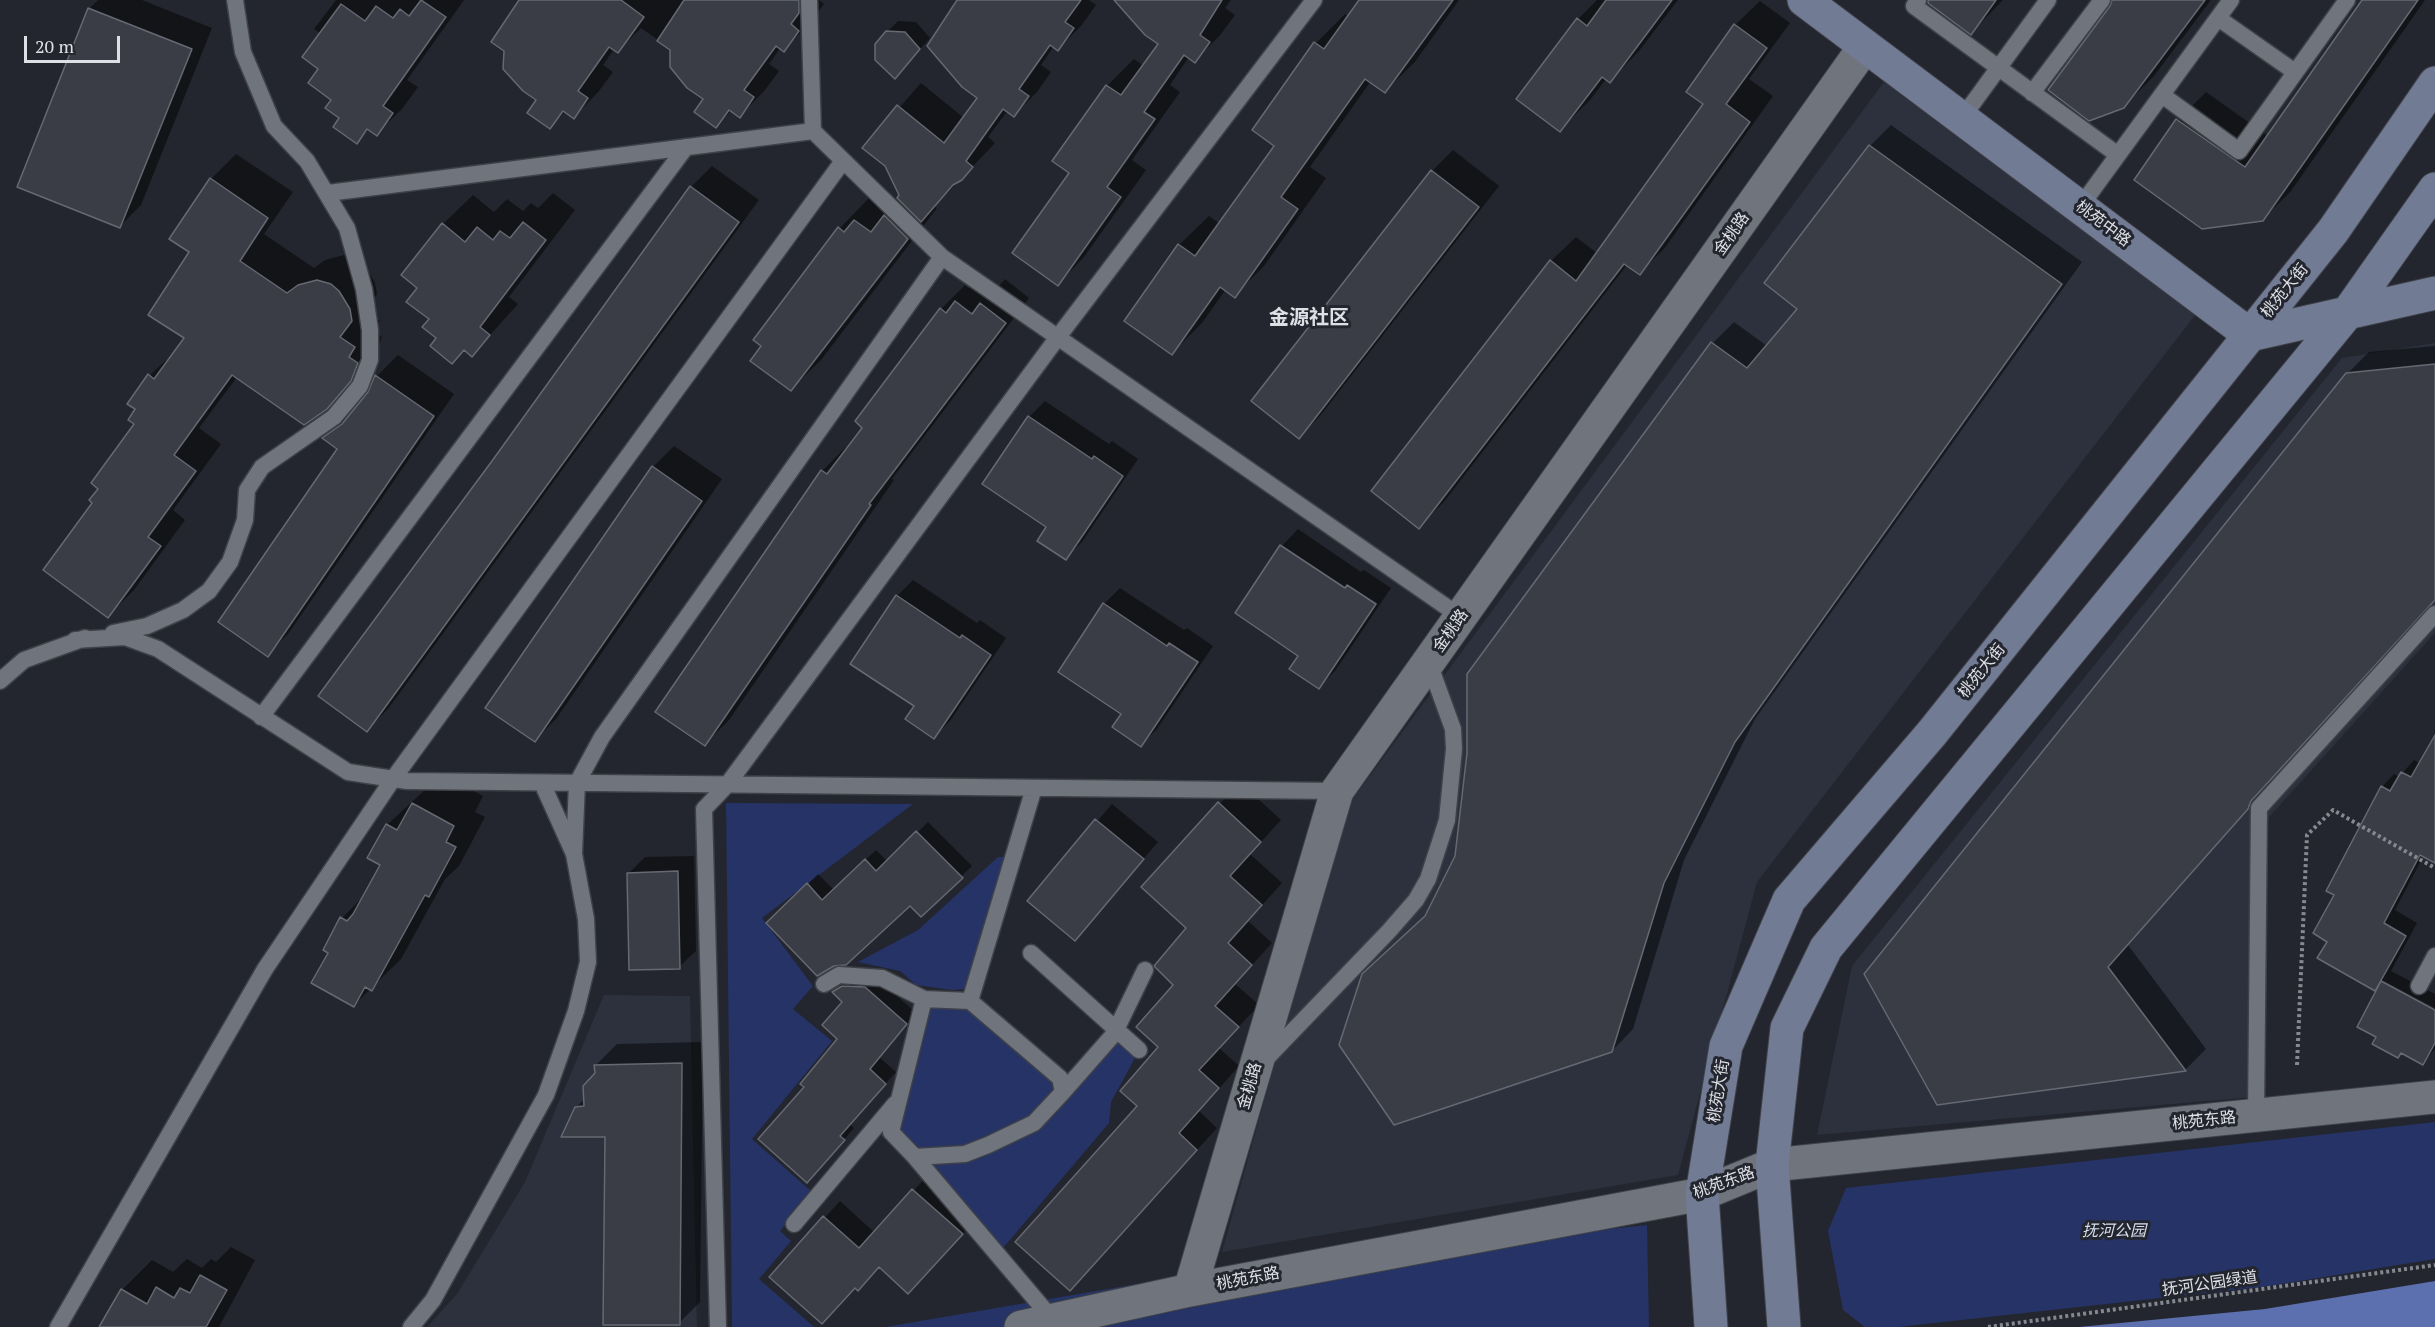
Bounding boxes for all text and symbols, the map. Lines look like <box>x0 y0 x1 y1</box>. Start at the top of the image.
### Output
scale bar <box>27 24 123 62</box>
text: 20 m <box>35 34 74 58</box>
street label: 桃苑中路 <box>2072 197 2134 251</box>
street label: 金桃路 <box>1710 209 1754 259</box>
street label: 桃苑大街 <box>2257 260 2313 322</box>
district label: 金源社区 <box>1269 306 1349 330</box>
street label: 金桃路 <box>1429 606 1473 656</box>
street label: 桃苑大街 <box>1954 640 2010 702</box>
street label: 桃苑大街 <box>1705 1058 1733 1124</box>
street label: 金桃路 <box>1234 1060 1266 1112</box>
street label: 桃苑东路 <box>2171 1108 2237 1134</box>
street label: 桃苑东路 <box>1691 1163 1757 1203</box>
park label: 抚河公园 <box>2082 1221 2146 1241</box>
street label: 桃苑东路 <box>1215 1263 1281 1295</box>
street label: 抚河公园绿道 <box>2161 1268 2259 1300</box>

